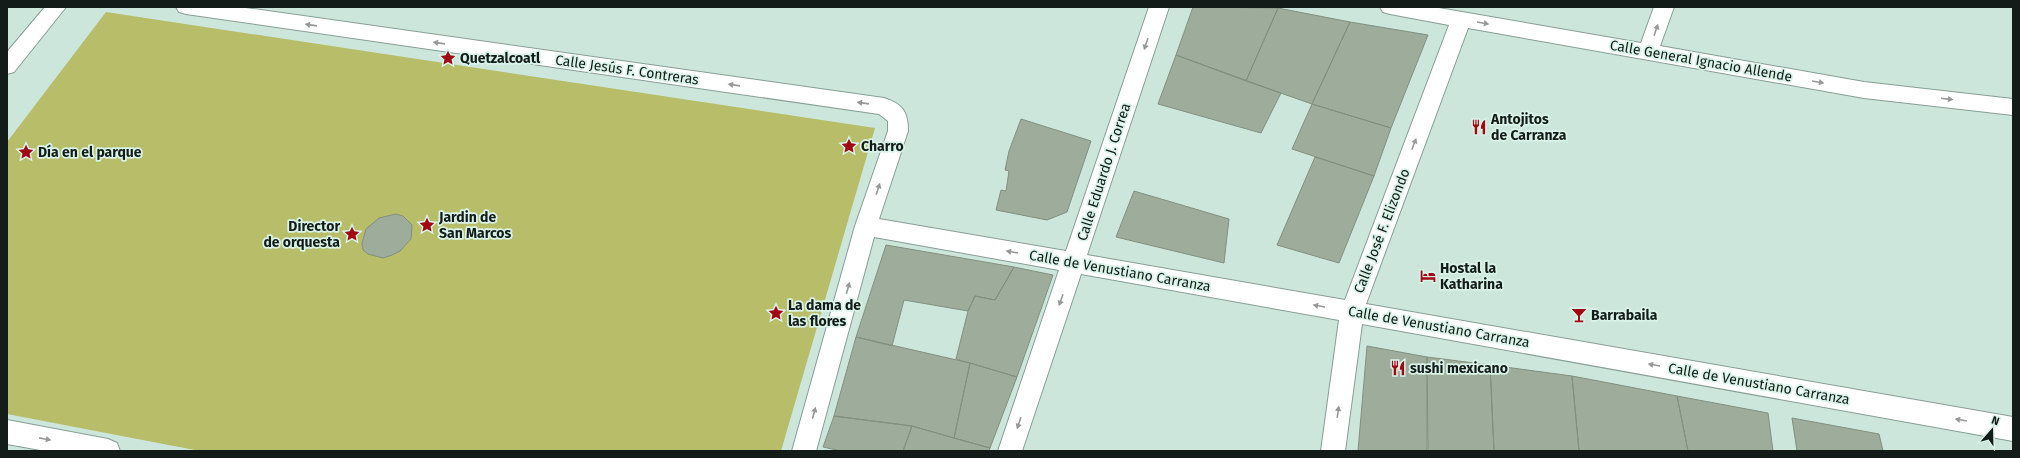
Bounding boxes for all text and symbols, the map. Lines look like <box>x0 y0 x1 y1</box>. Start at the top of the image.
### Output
one-way arrow <box>1477 21 1490 27</box>
one-way arrow <box>305 22 317 28</box>
one-way arrow <box>1654 23 1660 35</box>
street label: Calle General Ignacio Allende <box>1608 37 1794 85</box>
one-way arrow <box>1143 38 1149 50</box>
one-way arrow <box>433 40 445 46</box>
place icon: Quetzalcoatl <box>439 49 457 67</box>
place label: Quetzalcoatl <box>460 50 541 67</box>
street label: Calle Jesús F. Contreras <box>554 52 700 89</box>
one-way arrow <box>1812 79 1824 85</box>
one-way arrow <box>728 82 740 88</box>
one-way arrow <box>1941 96 1953 103</box>
one-way arrow <box>857 100 869 106</box>
street label: Calle Eduardo J. Correa <box>1074 101 1134 243</box>
place label: Antojitos de Carranza <box>1490 111 1567 144</box>
restaurant icon: Antojitos de Carranza <box>1470 118 1488 136</box>
place icon: Charro <box>840 137 858 155</box>
place label: Charro <box>861 138 904 155</box>
one-way arrow <box>1412 138 1418 150</box>
place icon: Día en el parque <box>17 143 35 161</box>
place label: Día en el parque <box>38 144 142 161</box>
street label: Calle José F. Elizondo <box>1350 166 1414 296</box>
one-way arrow <box>876 183 882 195</box>
place label: Jardin de San Marcos <box>438 209 512 242</box>
place icon: Jardin de San Marcos <box>418 216 436 234</box>
place label: Director de orquesta <box>263 218 340 251</box>
place icon: Director de orquesta <box>343 225 361 243</box>
street label: Calle de Venustiano Carranza <box>1028 247 1212 295</box>
one-way arrow <box>1005 248 1018 254</box>
place label: Hostal la Katharina <box>1440 260 1503 293</box>
hotel icon: Hostal la Katharina <box>1419 267 1437 285</box>
one-way arrow <box>846 282 852 294</box>
one-way arrow <box>1058 294 1064 306</box>
place label: La dama de las flores <box>788 297 861 330</box>
one-way arrow <box>1313 303 1325 309</box>
street label: Calle de Venustiano Carranza <box>1347 303 1531 351</box>
place icon: La dama de las flores <box>767 304 785 322</box>
bar icon: Barrabaila <box>1570 306 1588 324</box>
place label: Barrabaila <box>1591 307 1658 324</box>
restaurant icon: sushi mexicano <box>1389 359 1407 377</box>
place label: sushi mexicano <box>1410 360 1508 377</box>
street label: Calle de Venustiano Carranza <box>1667 360 1851 408</box>
one-way arrow <box>1647 362 1660 368</box>
one-way arrow <box>1335 406 1341 418</box>
one-way arrow <box>811 407 817 419</box>
north arrow <box>1972 410 2012 450</box>
text: N <box>1990 414 2001 428</box>
one-way arrow <box>1955 416 1967 422</box>
one-way arrow <box>1016 417 1022 429</box>
one-way arrow <box>39 437 51 443</box>

